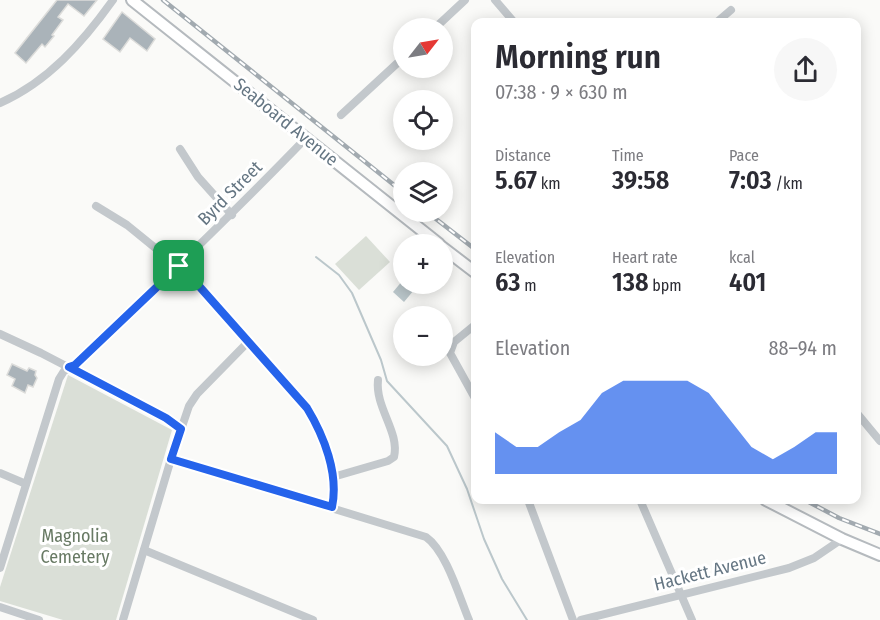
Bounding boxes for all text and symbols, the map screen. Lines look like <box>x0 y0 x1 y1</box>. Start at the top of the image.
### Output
north arrow <box>393 18 453 78</box>
map controls <box>393 18 453 366</box>
text: Morning run <box>495 37 661 77</box>
button: share <box>774 38 837 101</box>
street label: Seaboard Avenue <box>229 73 343 171</box>
text: 07:38 · 9 × 630 m <box>495 80 628 104</box>
button: locate <box>393 90 453 150</box>
text: Distance <box>495 146 551 165</box>
text: Time <box>612 146 644 165</box>
text: Pace <box>729 146 759 165</box>
street label: Byrd Street <box>193 156 267 230</box>
button: layers <box>393 162 453 222</box>
text: 5.67 <box>495 165 537 196</box>
text: 39:58 <box>612 165 669 196</box>
text: 7:03 <box>729 165 772 196</box>
text: km <box>537 174 561 193</box>
text: /km <box>772 174 803 193</box>
button: + <box>393 234 453 294</box>
pin <box>153 240 204 291</box>
text: Elevation <box>495 248 555 267</box>
text: Heart rate <box>612 248 678 267</box>
text: kcal <box>729 248 755 267</box>
icon: arrive <box>162 249 195 282</box>
text: 63 <box>495 267 520 298</box>
text: 138 <box>612 267 649 298</box>
text: 401 <box>729 267 766 298</box>
text: m <box>520 276 536 295</box>
text: bpm <box>649 276 682 295</box>
button: − <box>393 306 453 366</box>
text: Elevation <box>495 336 570 360</box>
text: 88–94 m <box>768 336 837 360</box>
park label: Magnolia Cemetery <box>40 525 110 568</box>
street label: Hackett Avenue <box>652 546 768 596</box>

